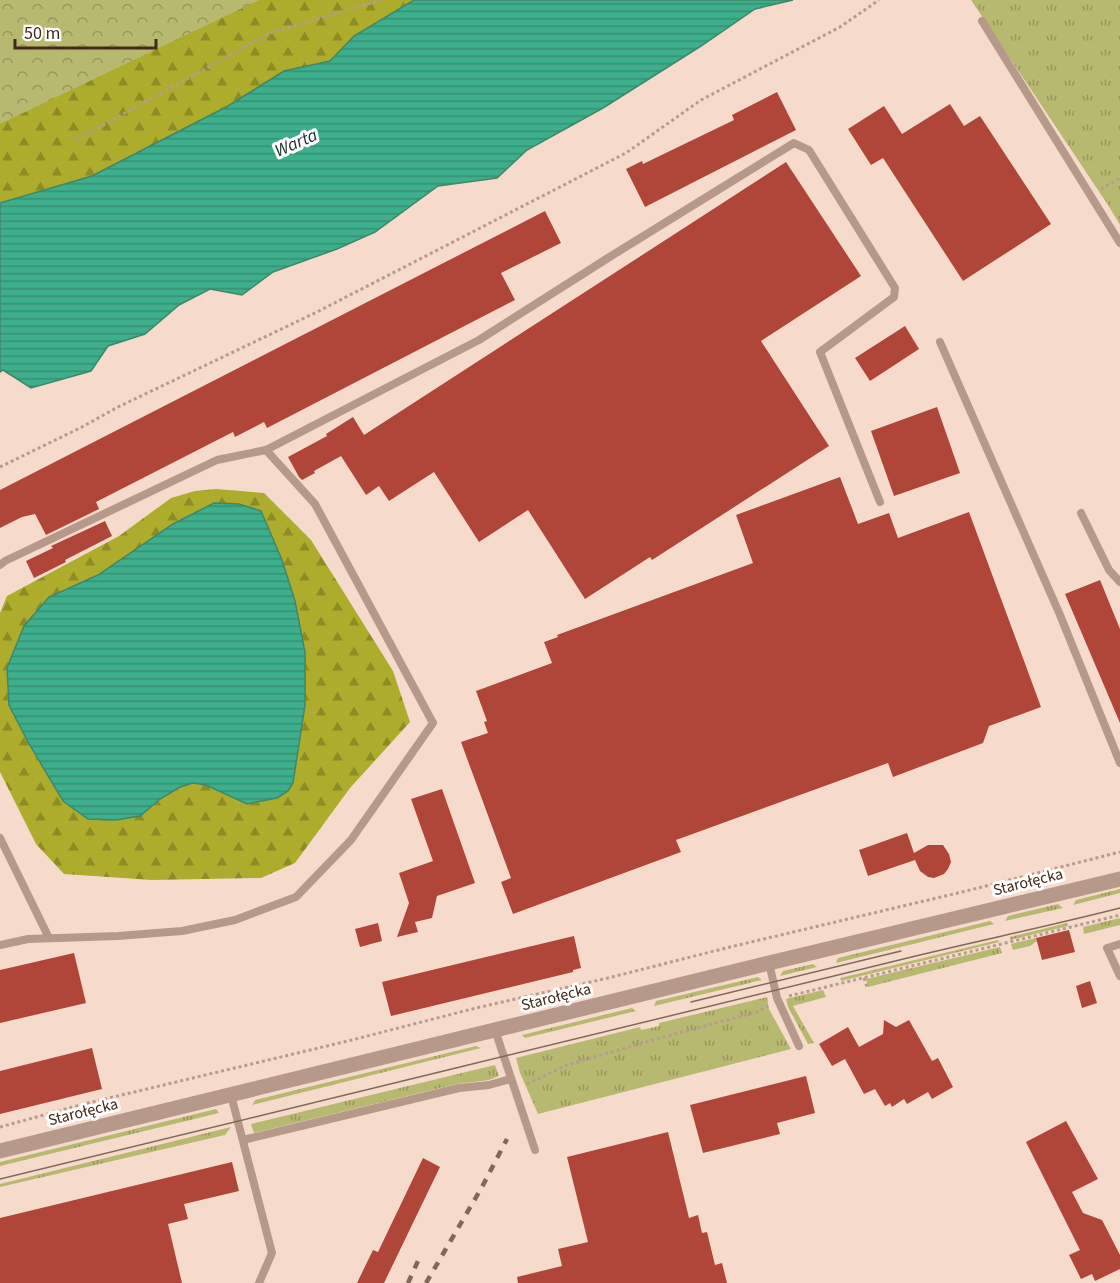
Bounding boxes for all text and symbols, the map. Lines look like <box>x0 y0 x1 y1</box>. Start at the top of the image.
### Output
scale bar <box>15 12 156 50</box>
text: 50 m <box>24 21 60 46</box>
water label: Warta <box>271 122 322 163</box>
street label: Starołęcka <box>991 863 1065 901</box>
street label: Starołęcka <box>519 978 593 1016</box>
street label: Starołęcka <box>46 1093 120 1131</box>

